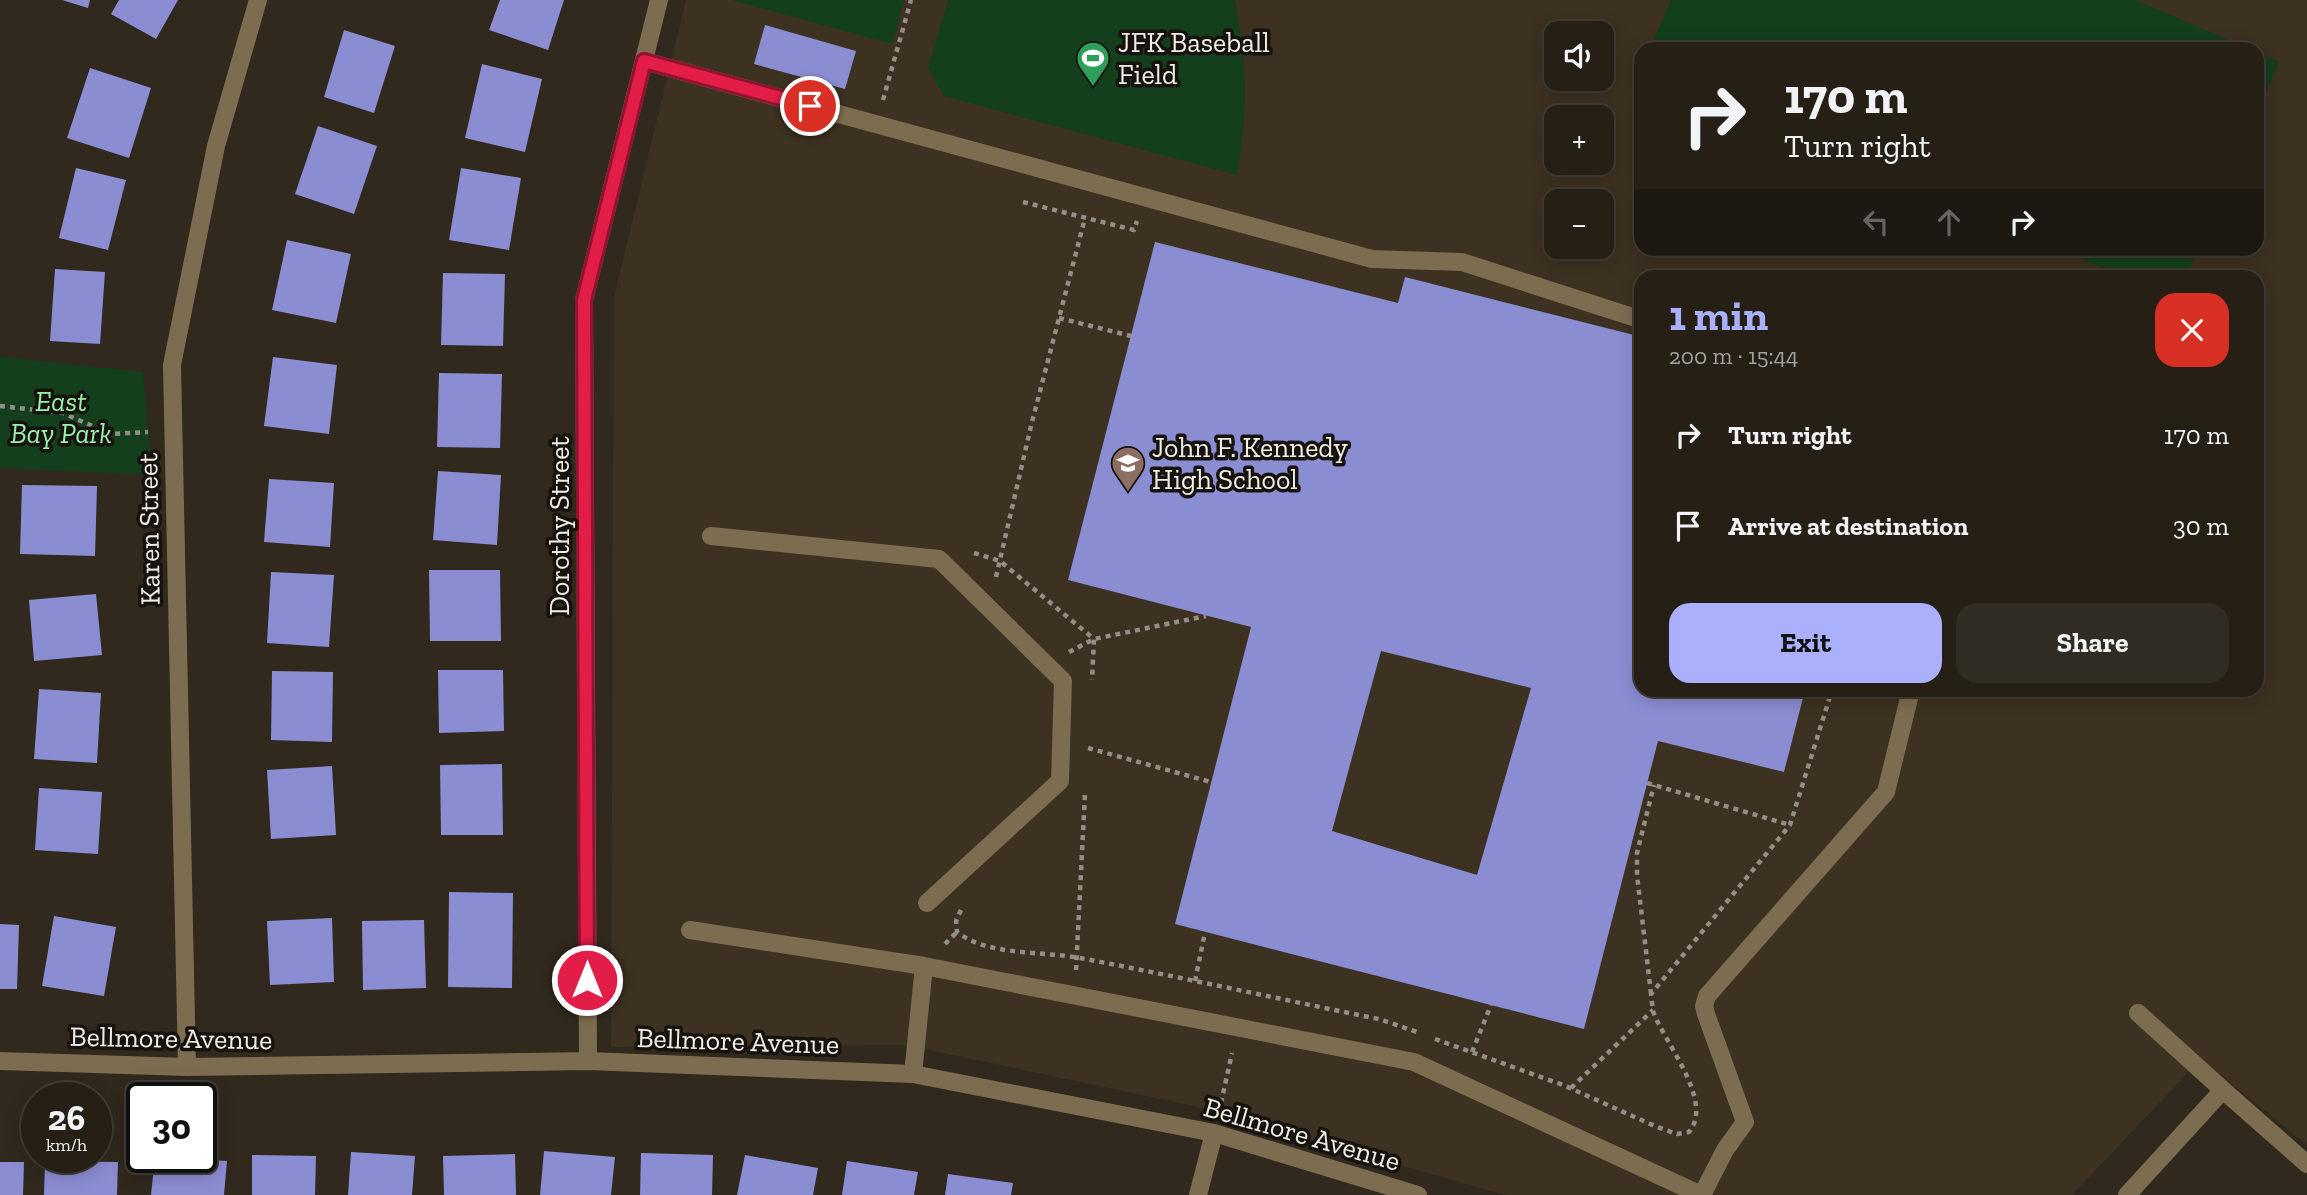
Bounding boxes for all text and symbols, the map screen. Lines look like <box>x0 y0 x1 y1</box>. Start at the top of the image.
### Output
map controls <box>1544 21 1614 259</box>
button: sound <box>1544 21 1614 91</box>
place label: JFK Baseball Field <box>1118 26 1270 91</box>
sports icon: JFK Baseball Field <box>1074 39 1112 88</box>
text: 170 m <box>1784 67 1907 126</box>
icon: right <box>1669 70 1760 161</box>
pin <box>780 76 840 136</box>
icon: arrive <box>791 87 829 125</box>
button: + <box>1544 105 1614 175</box>
text: Turn right <box>1784 127 1931 165</box>
button: − <box>1544 189 1614 259</box>
icon: left <box>1857 203 1895 241</box>
icon: ahead <box>1930 203 1968 241</box>
icon: right <box>2003 203 2041 241</box>
text: 1 min <box>1669 290 1768 341</box>
button: close <box>2155 293 2229 367</box>
text: 200 m · 15:44 <box>1669 342 1798 370</box>
park label: East Bay Park <box>10 385 112 450</box>
icon: right <box>1669 416 1707 454</box>
text: Turn right <box>1728 419 1851 451</box>
text: 170 m <box>2164 419 2229 451</box>
place label: John F. Kennedy High School <box>1152 431 1348 496</box>
street label: Dorothy Street <box>543 436 576 616</box>
school or university icon: John F. Kennedy High School <box>1109 444 1147 493</box>
street label: Karen Street <box>131 452 167 606</box>
icon: arrive <box>1669 507 1707 545</box>
text: Arrive at destination <box>1728 510 1968 542</box>
text: 30 m <box>2173 510 2229 542</box>
button: Exit <box>1669 603 1942 683</box>
button: Share <box>1956 603 2229 683</box>
position arrow <box>550 943 624 1017</box>
street label: Bellmore Avenue <box>69 1020 273 1056</box>
street label: Bellmore Avenue <box>636 1021 840 1061</box>
speed limit sign: 30 <box>126 1082 217 1173</box>
street label: Bellmore Avenue <box>1200 1090 1404 1178</box>
text: 26 <box>48 1097 85 1139</box>
text: km/h <box>46 1134 87 1156</box>

